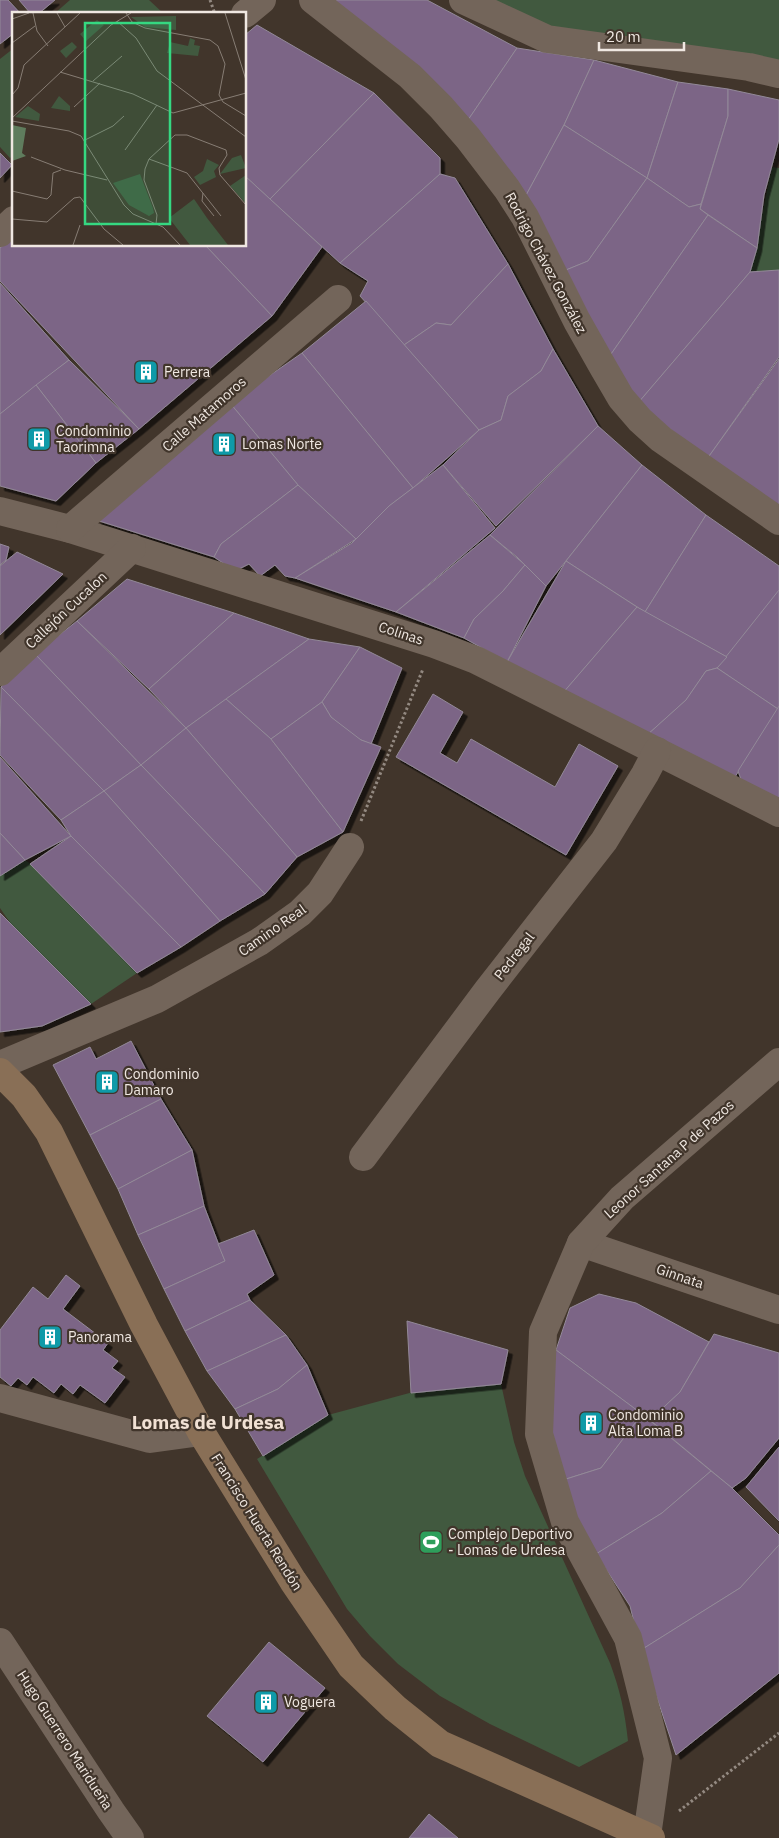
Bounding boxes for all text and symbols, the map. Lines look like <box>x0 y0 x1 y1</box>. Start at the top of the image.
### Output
inset map <box>12 12 246 246</box>
scale bar <box>599 20 684 52</box>
text: 20 m <box>606 27 641 46</box>
street label: Rodrigo Chávez González <box>501 189 591 337</box>
building icon: Perrera <box>133 359 159 385</box>
place label: Perrera <box>164 363 211 381</box>
street label: Calle Matamoros <box>158 372 250 455</box>
place label: Condominio Taorimna <box>56 422 132 456</box>
building icon: Condominio Taorimna <box>26 426 52 452</box>
building icon: Lomas Norte <box>211 431 237 457</box>
place label: Lomas Norte <box>242 435 322 453</box>
street label: Callejón Cucalon <box>22 568 110 652</box>
street label: Colinas <box>376 617 426 649</box>
street label: Camino Real <box>235 900 310 960</box>
street label: Pedregal <box>490 928 538 983</box>
place label: Condominio Damaro <box>124 1065 200 1099</box>
building icon: Condominio Damaro <box>94 1069 120 1095</box>
street label: Leonor Santana P de Pazos <box>600 1096 738 1222</box>
street label: Ginnata <box>654 1260 707 1293</box>
building icon: Panorama <box>37 1324 63 1350</box>
place label: Panorama <box>68 1328 132 1346</box>
place label: Condominio Alta Loma B <box>608 1406 684 1440</box>
district label: Lomas de Urdesa <box>132 1410 284 1434</box>
building icon: Condominio Alta Loma B <box>578 1410 604 1436</box>
street label: Francisco Huerta Rendón <box>207 1450 307 1594</box>
place label: Complejo Deportivo - Lomas de Urdesa <box>448 1525 572 1559</box>
sports icon: Complejo Deportivo - Lomas de Urdesa <box>418 1529 444 1555</box>
street label: Hugo Guerrero Maridueña <box>13 1667 117 1813</box>
building icon: Voguera <box>253 1689 279 1715</box>
place label: Voguera <box>284 1693 336 1711</box>

